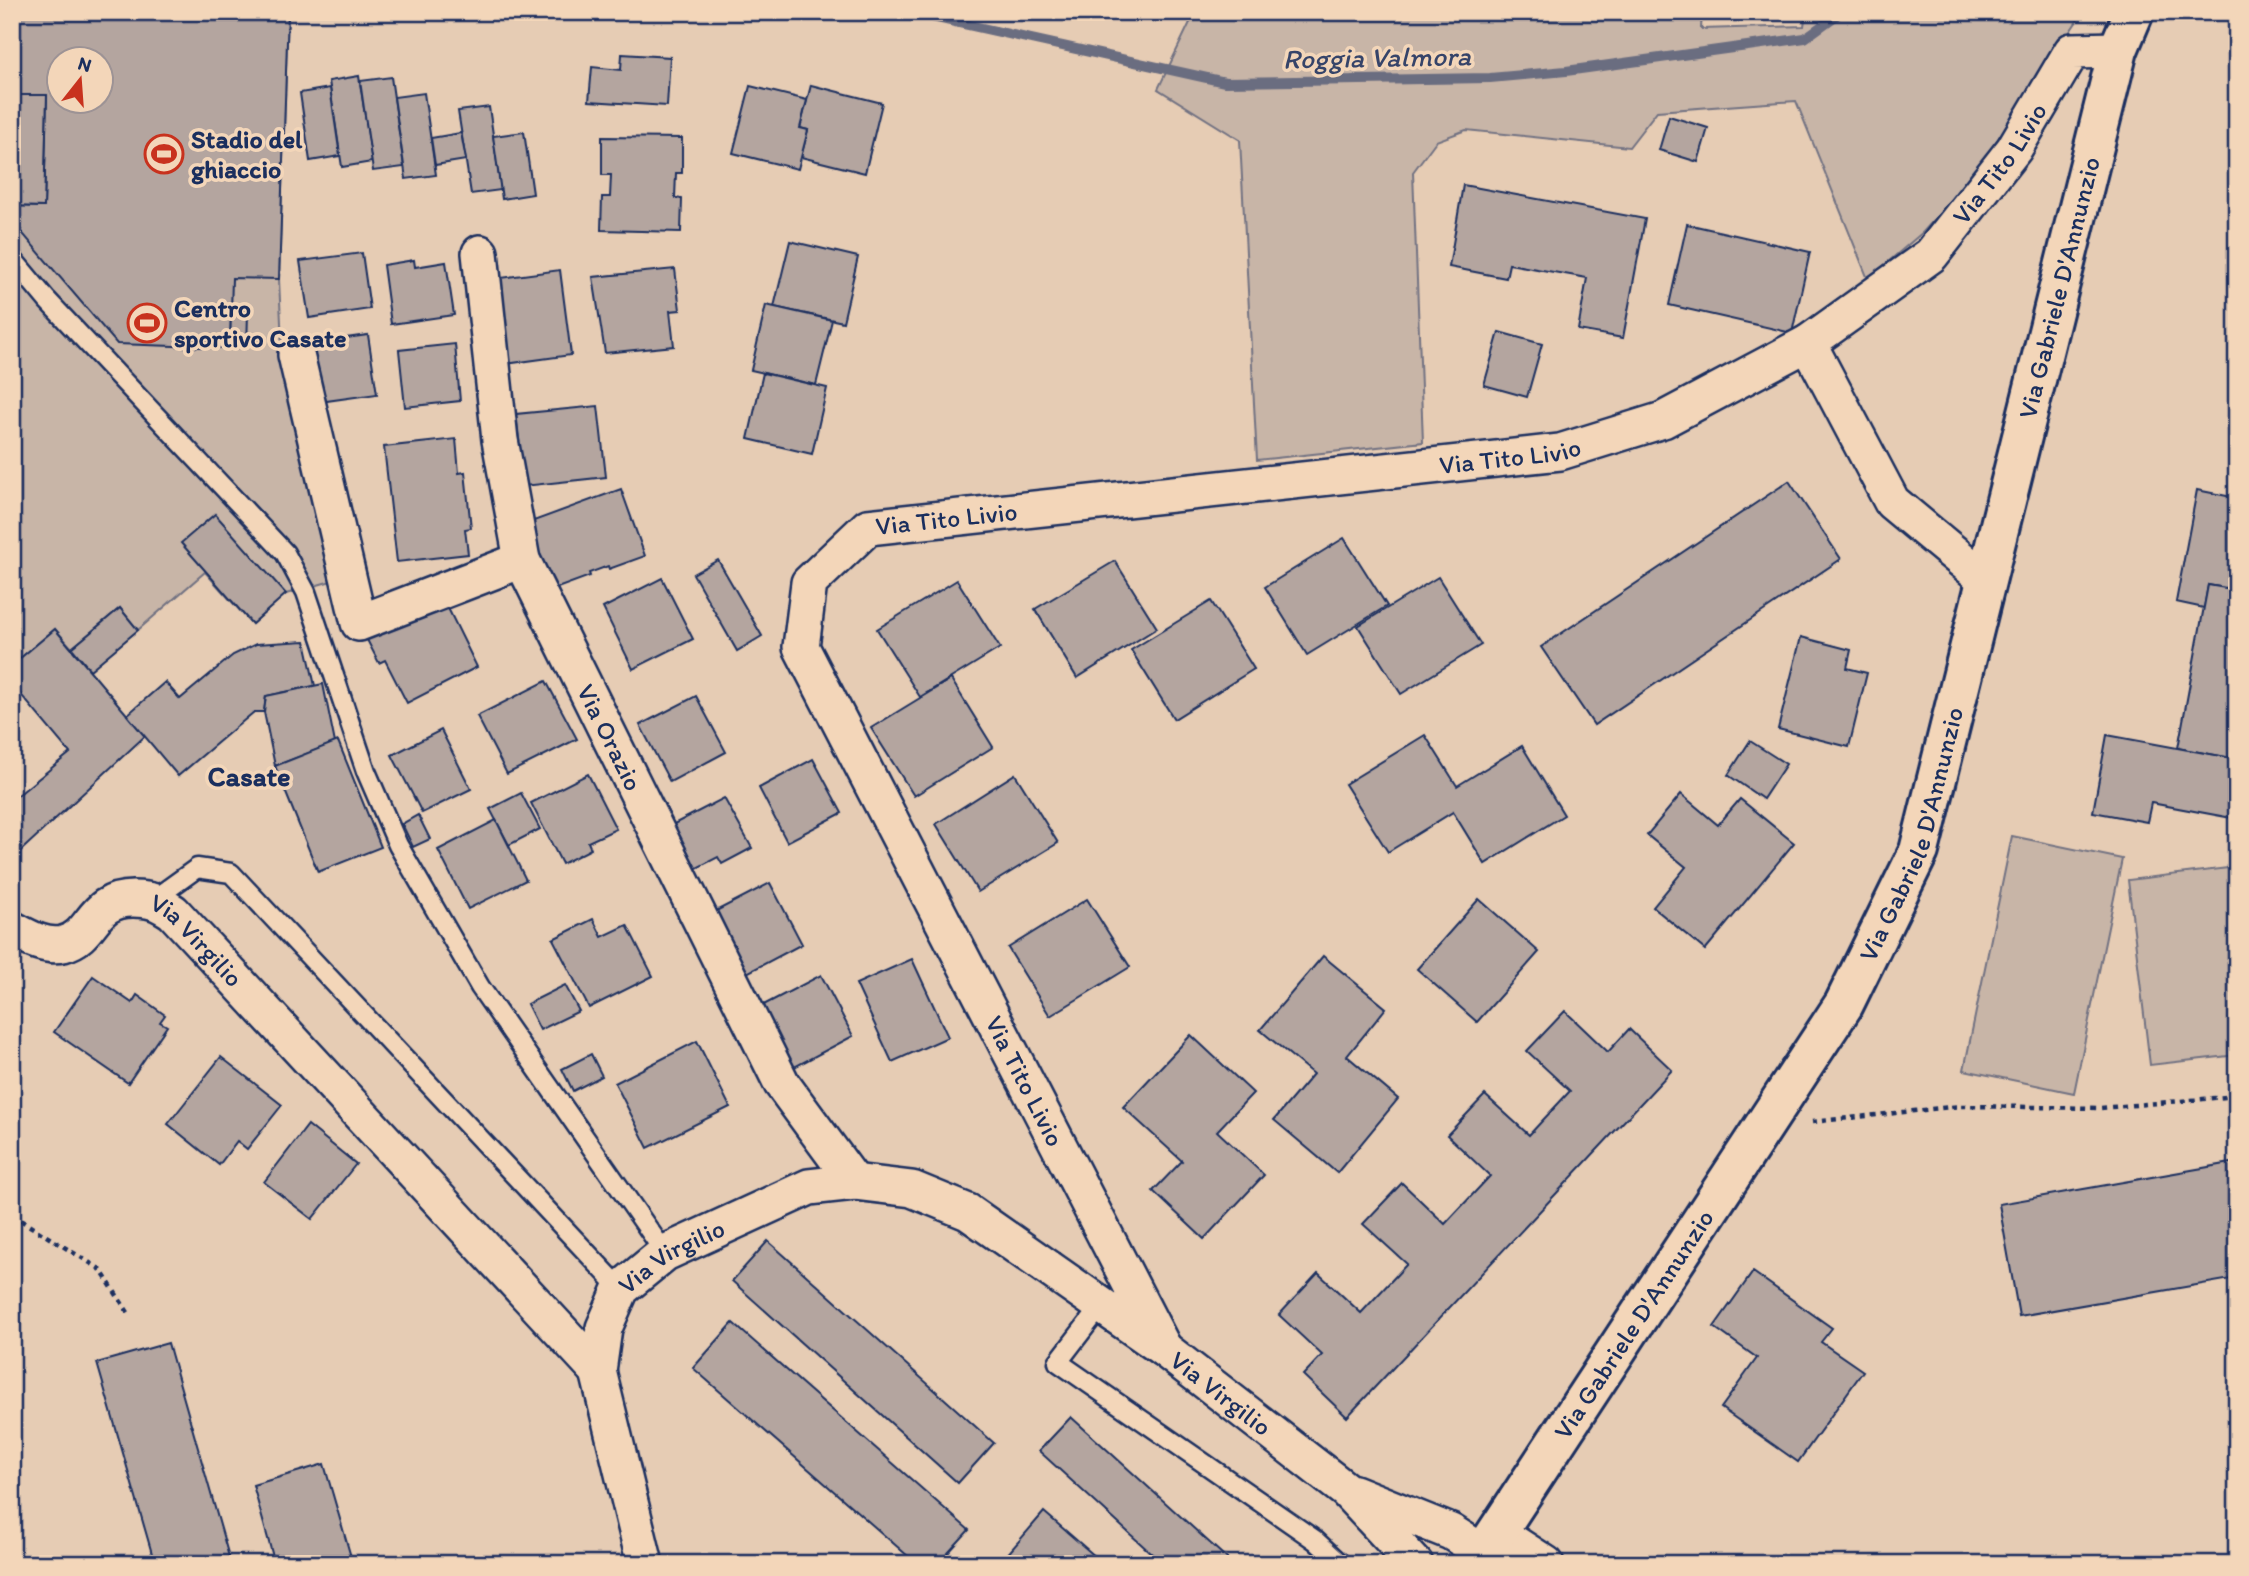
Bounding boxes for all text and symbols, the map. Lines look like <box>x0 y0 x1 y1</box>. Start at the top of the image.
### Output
water label: Roggia Valmora <box>1283 38 1472 76</box>
north arrow <box>46 46 116 116</box>
text: N <box>75 51 94 77</box>
street label: Via Tito Livio <box>1945 97 2054 231</box>
place label: Stadio del ghiaccio <box>191 123 303 185</box>
sports icon: Stadio del ghiaccio <box>143 133 185 175</box>
street label: Via Gabriele D'Annunzio <box>2011 153 2107 422</box>
place label: Centro sportivo Casate <box>174 292 347 354</box>
sports icon: Centro sportivo Casate <box>126 302 168 344</box>
street label: Via Tito Livio <box>1438 430 1585 481</box>
street label: Via Tito Livio <box>874 495 1019 542</box>
street label: Via Orazio <box>570 679 650 796</box>
street label: Via Gabriele D'Annunzio <box>1851 704 1970 967</box>
district label: Casate <box>208 759 290 793</box>
street label: Via Virgilio <box>145 886 250 993</box>
street label: Via Tito Livio <box>978 1010 1072 1152</box>
street label: Via Gabriele D'Annunzio <box>1546 1203 1721 1445</box>
street label: Via Virgilio <box>611 1212 730 1301</box>
street label: Via Virgilio <box>1164 1344 1278 1443</box>

